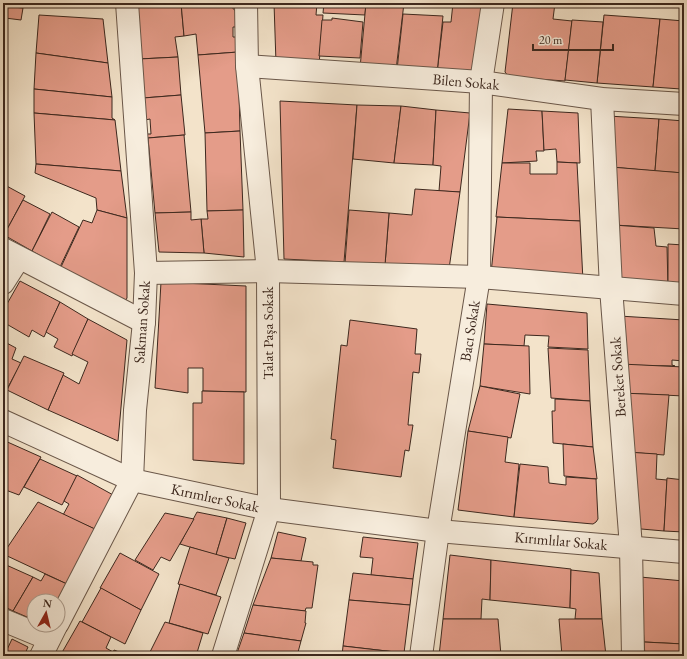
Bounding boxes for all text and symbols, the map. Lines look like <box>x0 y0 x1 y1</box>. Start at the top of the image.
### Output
scale bar <box>533 26 613 52</box>
text: 20 m <box>539 32 563 48</box>
street label: Bilen Sokak <box>432 69 501 94</box>
street label: Sakman Sokak <box>129 279 154 364</box>
street label: Talat Paşa Sokak <box>258 285 277 380</box>
street label: Bacı Sokak <box>455 298 484 363</box>
street label: Bereket Sokak <box>605 335 630 418</box>
street label: Kırımlıer Sokak <box>169 479 262 516</box>
street label: Kırımlılar Sokak <box>514 527 609 554</box>
north arrow <box>26 593 66 633</box>
text: N <box>42 596 53 611</box>

